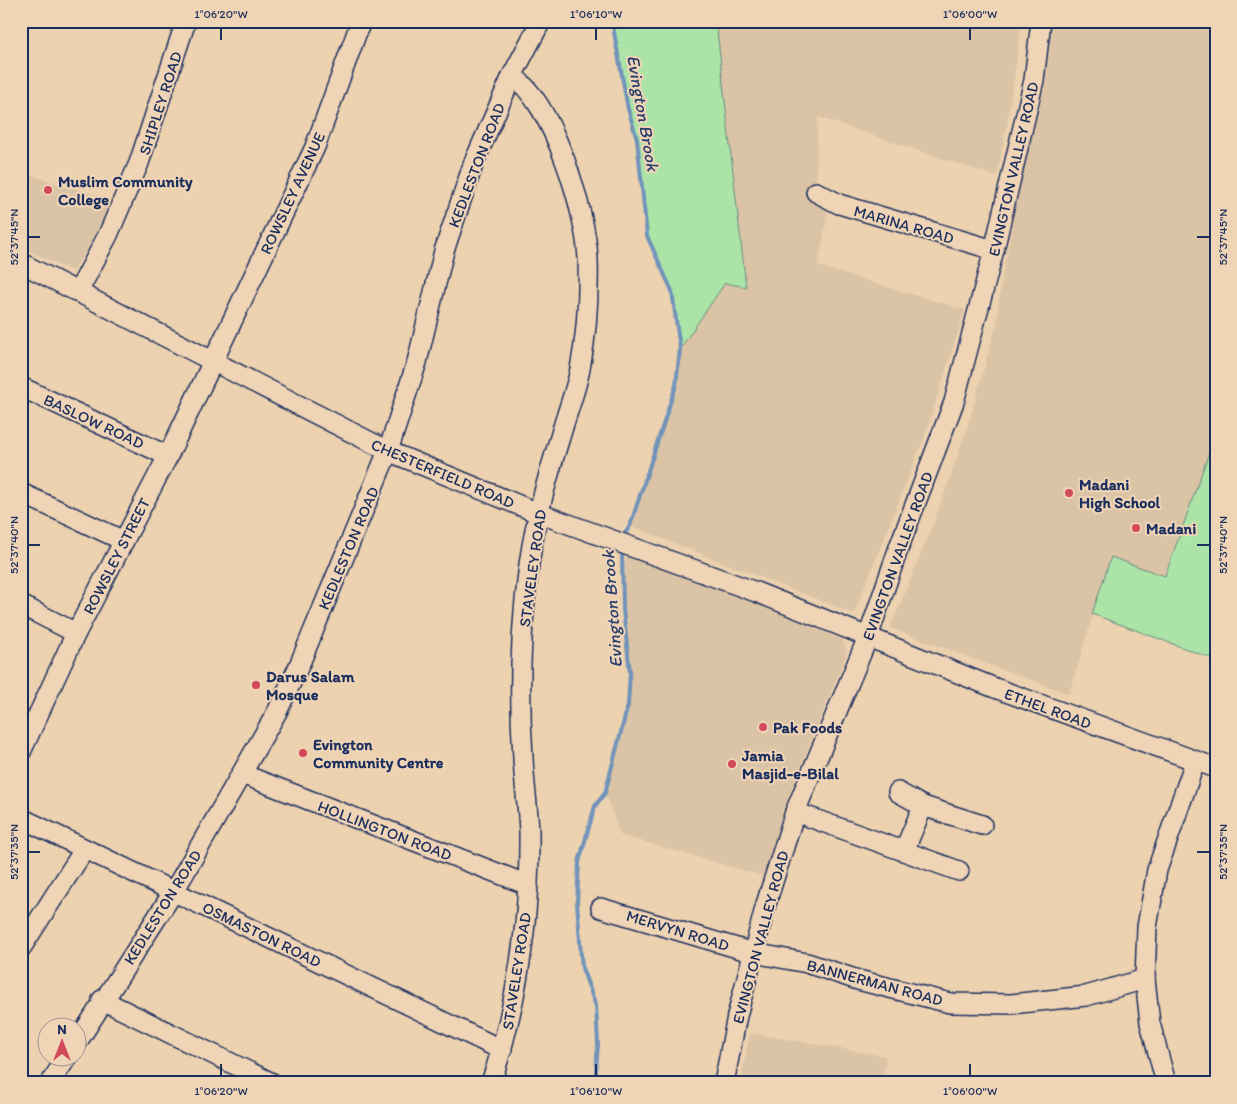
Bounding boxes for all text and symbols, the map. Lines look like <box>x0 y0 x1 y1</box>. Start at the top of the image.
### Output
text: 1°06'20"W <box>194 7 248 21</box>
text: 1°06'10"W <box>570 7 622 21</box>
text: 1°06'00"W <box>943 7 997 21</box>
street label: SHIPLEY ROAD <box>135 49 186 157</box>
water label: Evington Brook <box>622 53 664 174</box>
street label: EVINGTON VALLEY ROAD <box>984 80 1043 258</box>
street label: KEDLESTON ROAD <box>444 100 509 230</box>
street label: ROWSLEY AVENUE <box>256 129 329 257</box>
place label: Muslim Community College <box>58 172 193 210</box>
marker: Muslim Community College <box>42 184 54 196</box>
street label: MARINA ROAD <box>852 201 956 248</box>
text: 52°37'45"N <box>7 209 21 265</box>
text: 52°37'45"N <box>1216 209 1230 265</box>
street label: BASLOW ROAD <box>41 390 147 453</box>
street label: CHESTERFIELD ROAD <box>368 435 518 512</box>
street label: EVINGTON VALLEY ROAD <box>858 469 937 643</box>
place label: Madani High School <box>1079 475 1161 513</box>
street label: KEDLESTON ROAD <box>314 484 383 613</box>
marker: Madani High School <box>1063 487 1075 499</box>
street label: ROWSLEY STREET <box>79 495 154 618</box>
street label: STAVELEY ROAD <box>515 508 550 628</box>
text: 52°37'40"N <box>7 516 21 574</box>
text: 52°37'40"N <box>1216 516 1230 574</box>
place label: Madani <box>1146 519 1196 538</box>
marker: Madani <box>1130 522 1142 534</box>
water label: Evington Brook <box>597 548 627 668</box>
place label: Darus Salam Mosque <box>266 667 355 705</box>
marker: Darus Salam Mosque <box>250 679 262 691</box>
street label: ETHEL ROAD <box>1002 684 1094 733</box>
place label: Pak Foods <box>773 718 842 737</box>
marker: Pak Foods <box>757 721 769 733</box>
place label: Evington Community Centre <box>313 735 444 773</box>
place label: Jamia Masjid-e-Bilal <box>741 746 839 784</box>
marker: Evington Community Centre <box>297 747 309 759</box>
marker: Jamia Masjid-e-Bilal <box>726 758 738 770</box>
street label: HOLLINGTON ROAD <box>315 796 455 865</box>
text: 52°37'35"N <box>7 824 21 880</box>
text: 52°37'35"N <box>1216 824 1230 880</box>
street label: KEDLESTON ROAD <box>119 846 205 968</box>
street label: EVINGTON VALLEY ROAD <box>728 849 793 1026</box>
street label: OSMASTON ROAD <box>199 897 325 972</box>
street label: MERVYN ROAD <box>624 906 732 955</box>
street label: STAVELEY ROAD <box>498 911 535 1031</box>
street label: BANNERMAN ROAD <box>805 955 945 1010</box>
north arrow <box>38 1016 88 1066</box>
text: N <box>57 1021 67 1038</box>
text: 1°06'20"W <box>194 1084 248 1098</box>
text: 1°06'10"W <box>570 1084 622 1098</box>
text: 1°06'00"W <box>943 1084 997 1098</box>

